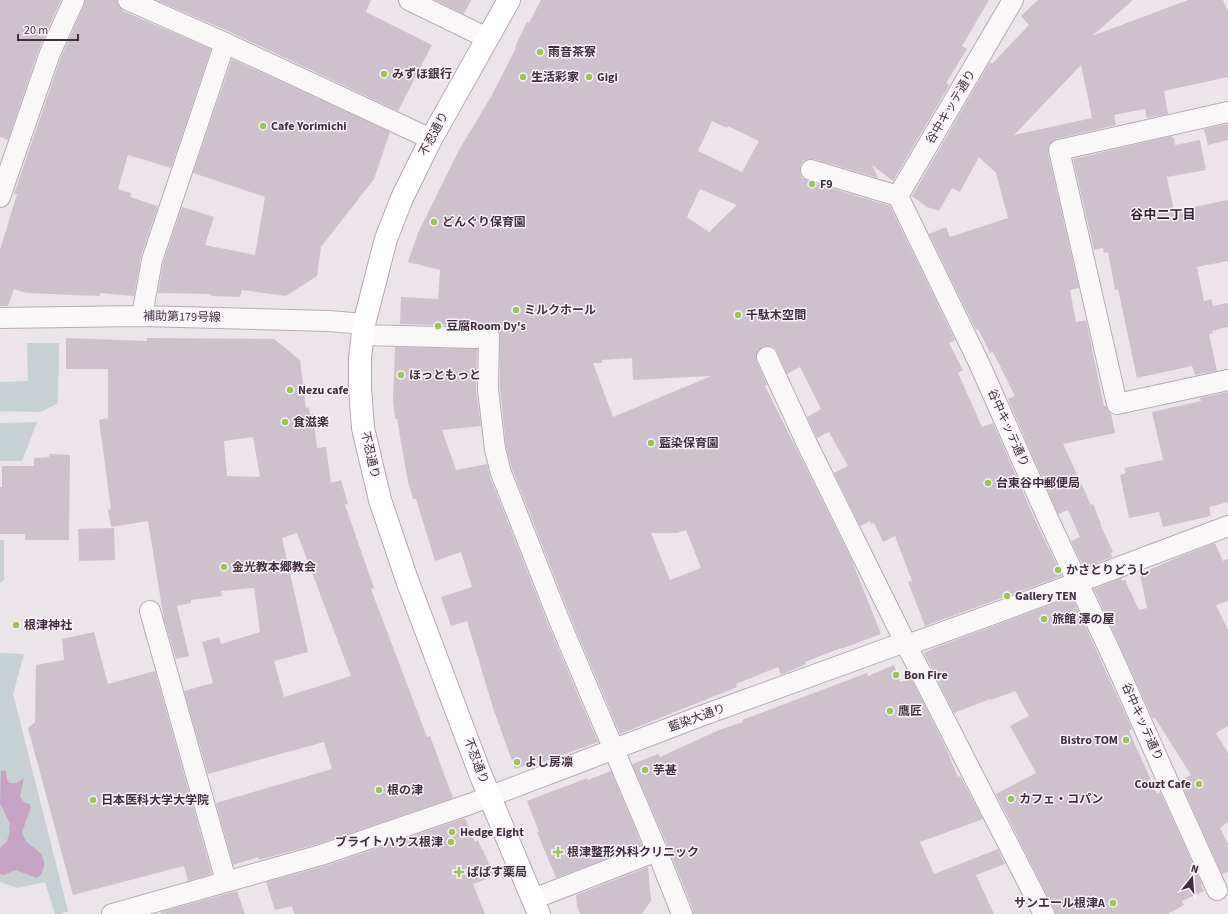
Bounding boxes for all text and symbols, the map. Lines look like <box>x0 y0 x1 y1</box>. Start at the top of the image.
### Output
scale bar <box>18 16 78 42</box>
text: 20 m <box>24 22 48 39</box>
place label: 雨音茶寮 <box>548 44 596 61</box>
marker: 雨音茶寮 <box>535 47 545 57</box>
place label: みずほ銀行 <box>392 66 452 83</box>
street label: 谷中キッテ通り <box>922 67 980 147</box>
marker: みずほ銀行 <box>379 69 389 79</box>
place label: 生活彩家 <box>531 69 579 86</box>
place label: Gigi <box>597 69 618 86</box>
marker: 生活彩家 <box>518 72 528 82</box>
marker: Gigi <box>584 72 594 82</box>
street label: 不忍通り <box>415 109 453 159</box>
place label: Cafe Yorimichi <box>271 118 347 135</box>
marker: Cafe Yorimichi <box>258 121 268 131</box>
place label: F9 <box>820 176 833 193</box>
marker: F9 <box>807 179 817 189</box>
district label: 谷中二丁目 <box>1130 206 1196 224</box>
place label: どんぐり保育園 <box>442 214 526 231</box>
marker: どんぐり保育園 <box>429 217 439 227</box>
place label: ミルクホール <box>524 302 596 319</box>
marker: ミルクホール <box>511 305 521 315</box>
place label: 千駄木空間 <box>746 307 806 324</box>
street label: 補助第179号線 <box>143 308 221 326</box>
marker: 千駄木空間 <box>733 310 743 320</box>
place label: 豆腐Room Dy's <box>446 318 526 335</box>
marker: 豆腐Room Dy's <box>433 321 443 331</box>
place label: ほっともっと <box>409 367 481 384</box>
marker: ほっともっと <box>396 370 406 380</box>
place label: Nezu cafe <box>298 382 349 399</box>
marker: Nezu cafe <box>285 385 295 395</box>
street label: 谷中キッテ通り <box>983 386 1033 470</box>
place label: 食滋楽 <box>293 414 329 431</box>
marker: 食滋楽 <box>280 417 290 427</box>
street label: 不忍通り <box>356 430 384 480</box>
place label: 藍染保育園 <box>659 435 719 452</box>
marker: 藍染保育園 <box>646 438 656 448</box>
place label: 台東谷中郵便局 <box>996 475 1080 492</box>
marker: 台東谷中郵便局 <box>983 478 993 488</box>
place label: 金光教本郷教会 <box>232 559 316 576</box>
marker: 金光教本郷教会 <box>219 562 229 572</box>
place label: かさとりどうし <box>1066 562 1150 579</box>
marker: かさとりどうし <box>1053 565 1063 575</box>
place label: Gallery TEN <box>1015 588 1077 605</box>
marker: Gallery TEN <box>1002 591 1012 601</box>
place label: 旅館 澤の屋 <box>1052 611 1114 628</box>
marker: 旅館 澤の屋 <box>1039 614 1049 624</box>
place label: 根津神社 <box>24 617 72 634</box>
marker: 根津神社 <box>11 620 21 630</box>
place label: Bon Fire <box>904 667 948 684</box>
marker: Bon Fire <box>891 670 901 680</box>
street label: 谷中キッテ通り <box>1117 680 1167 764</box>
street label: 藍染大通り <box>666 700 728 736</box>
place label: 鷹匠 <box>898 703 922 720</box>
marker: 鷹匠 <box>885 706 895 716</box>
place label: Bistro TOM <box>1060 732 1118 749</box>
marker: Bistro TOM <box>1121 735 1131 745</box>
street label: 不忍通り <box>459 736 493 786</box>
place label: よし房凛 <box>525 754 573 771</box>
marker: よし房凛 <box>512 757 522 767</box>
place label: 芋甚 <box>653 762 677 779</box>
marker: 芋甚 <box>640 765 650 775</box>
place label: Couzt Cafe <box>1135 776 1191 793</box>
marker: Couzt Cafe <box>1194 779 1204 789</box>
place label: 根の津 <box>387 782 423 799</box>
marker: 根の津 <box>374 785 384 795</box>
place label: カフェ・コパン <box>1019 791 1104 808</box>
place label: 日本医科大学大学院 <box>101 792 209 809</box>
marker: カフェ・コパン <box>1006 794 1016 804</box>
marker: 日本医科大学大学院 <box>88 795 98 805</box>
place label: Hedge Eight <box>460 824 524 841</box>
marker: Hedge Eight <box>447 827 457 837</box>
place label: ブライトハウス根津 <box>335 834 443 851</box>
marker: ブライトハウス根津 <box>446 837 456 847</box>
place label: 根津整形外科クリニック <box>567 844 699 861</box>
marker: 根津整形外科クリニック <box>552 846 564 858</box>
north arrow <box>1172 858 1212 898</box>
text: N <box>1189 861 1200 877</box>
place label: ぱぱす薬局 <box>467 864 527 881</box>
marker: ぱぱす薬局 <box>454 867 464 877</box>
place label: サンエール根津A <box>1014 895 1105 912</box>
marker: サンエール根津A <box>1108 898 1118 908</box>

